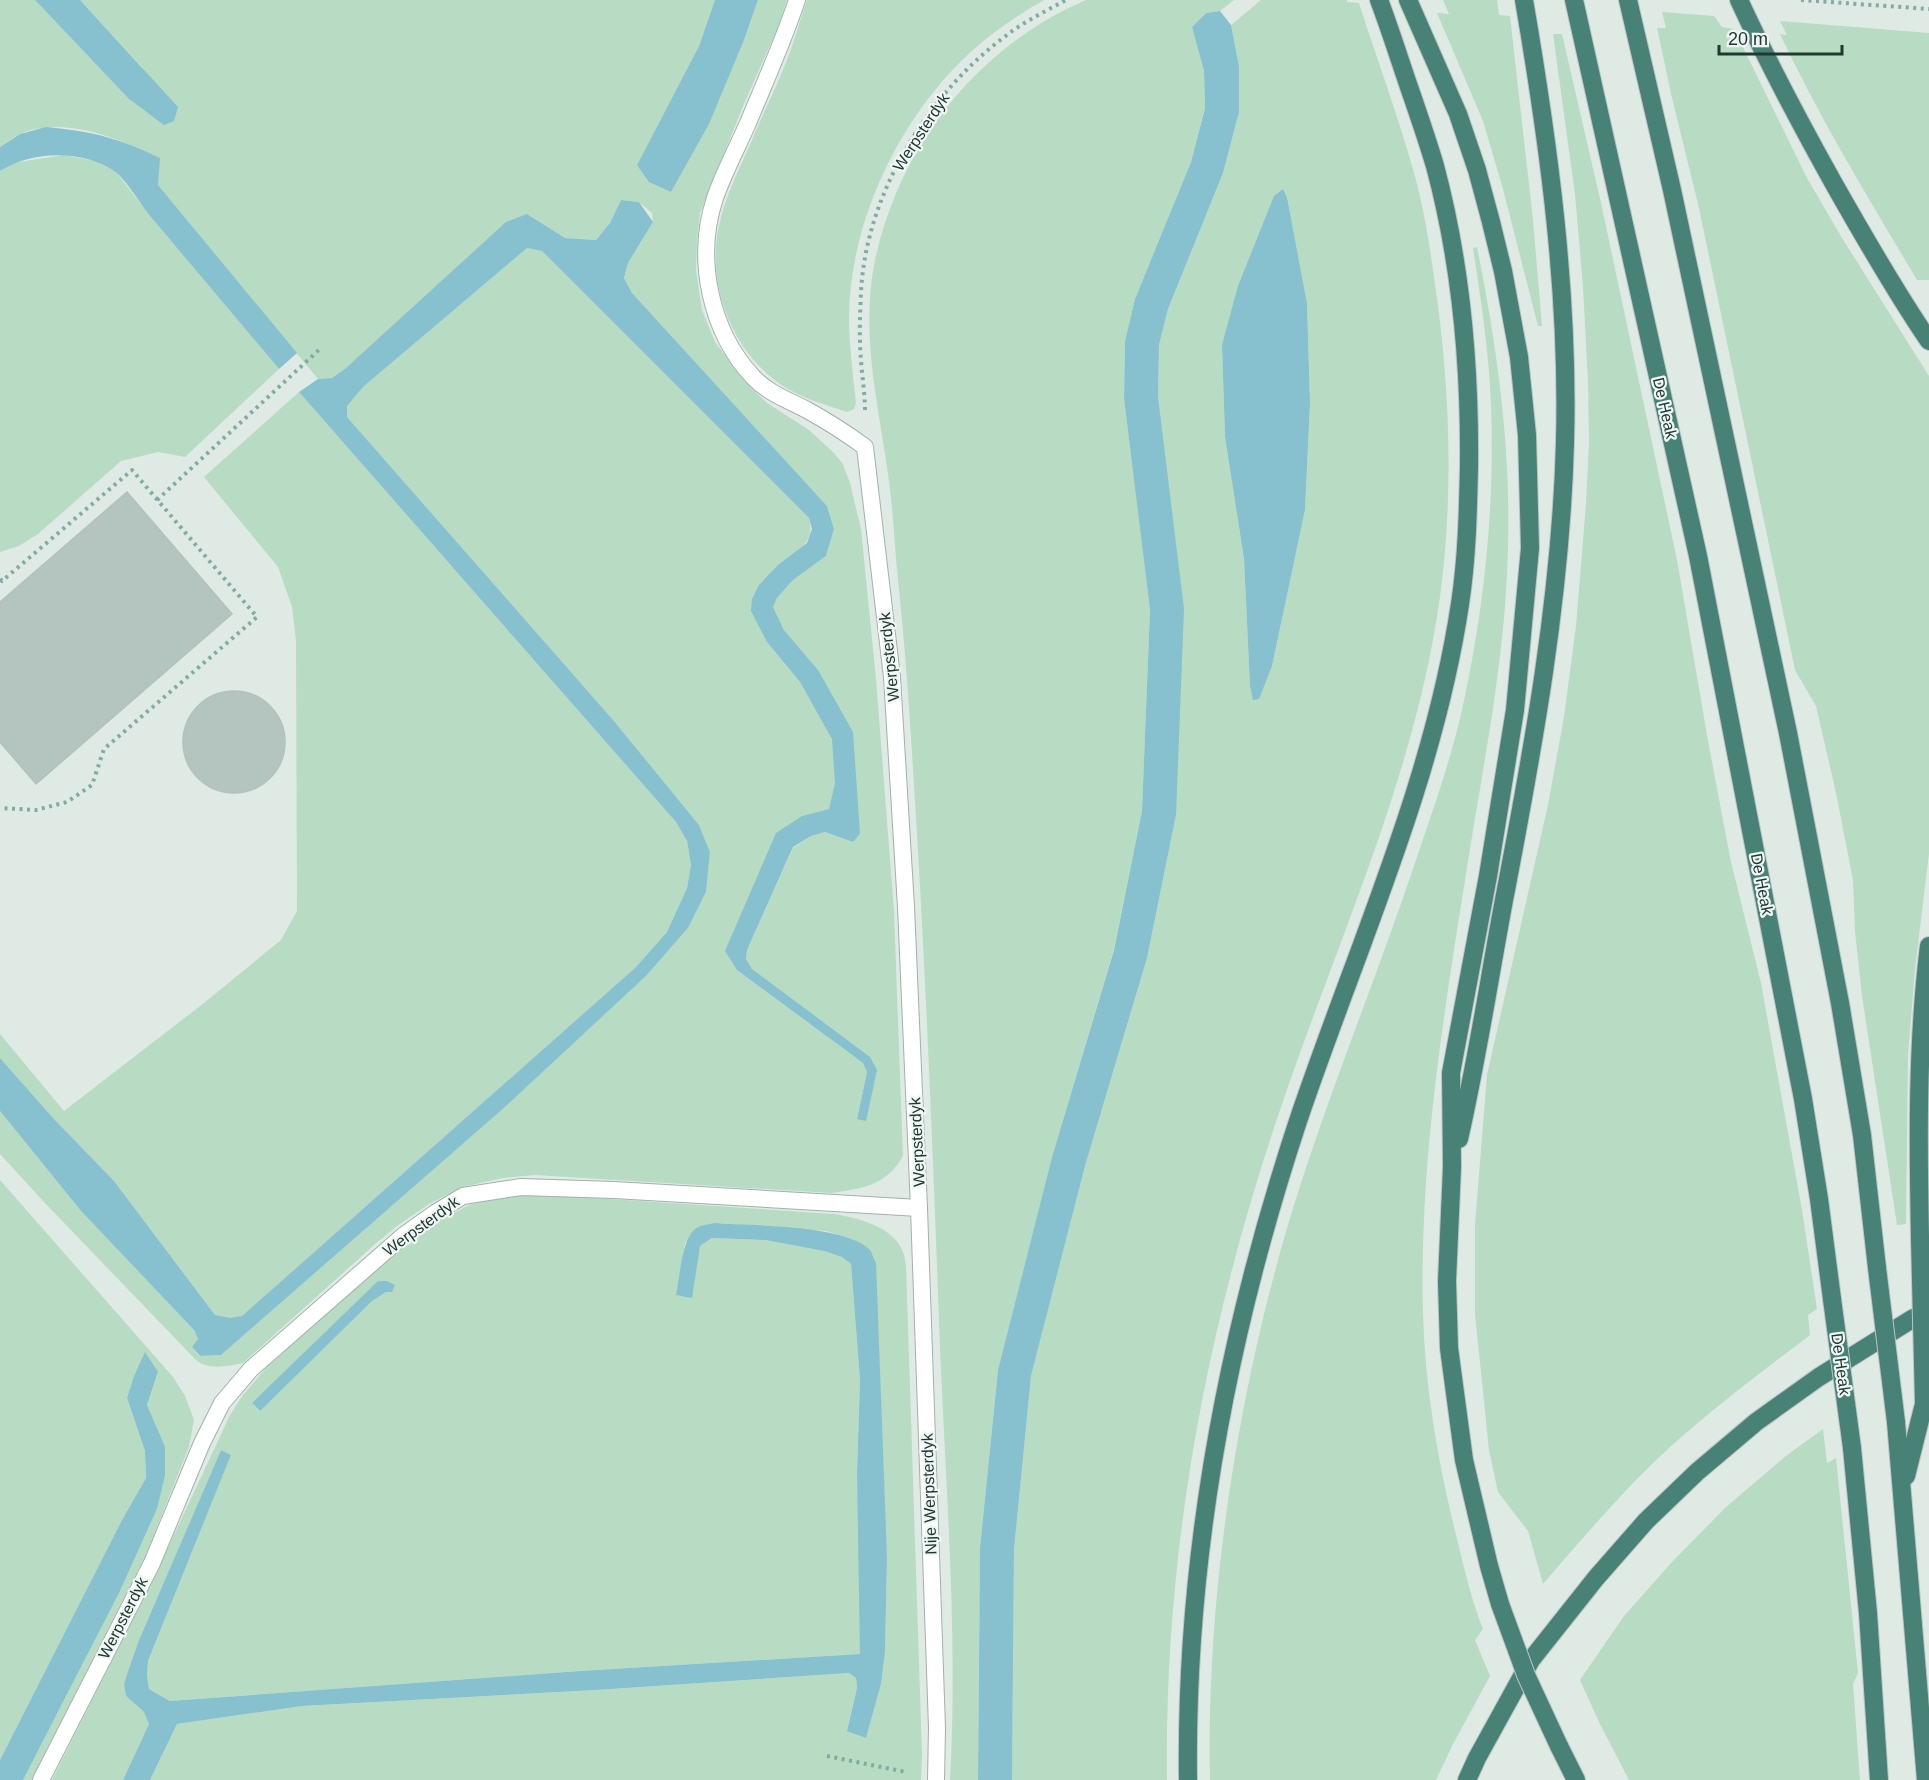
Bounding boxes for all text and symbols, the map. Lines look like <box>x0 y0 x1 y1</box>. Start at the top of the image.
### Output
scale bar <box>1719 18 1842 56</box>
text: 20 m <box>1728 29 1768 49</box>
street label: Werpsterdyk <box>889 89 953 174</box>
street label: De Heak <box>1650 376 1681 441</box>
street label: Werpsterdyk <box>876 611 902 702</box>
street label: De Heak <box>1748 852 1776 917</box>
street label: Werpsterdyk <box>906 1096 928 1187</box>
street label: Werpsterdyk <box>380 1192 463 1259</box>
street label: De Heak <box>1828 1332 1854 1397</box>
street label: Nije Werpsterdyk <box>918 1432 940 1555</box>
street label: Werpsterdyk <box>95 1573 151 1662</box>

